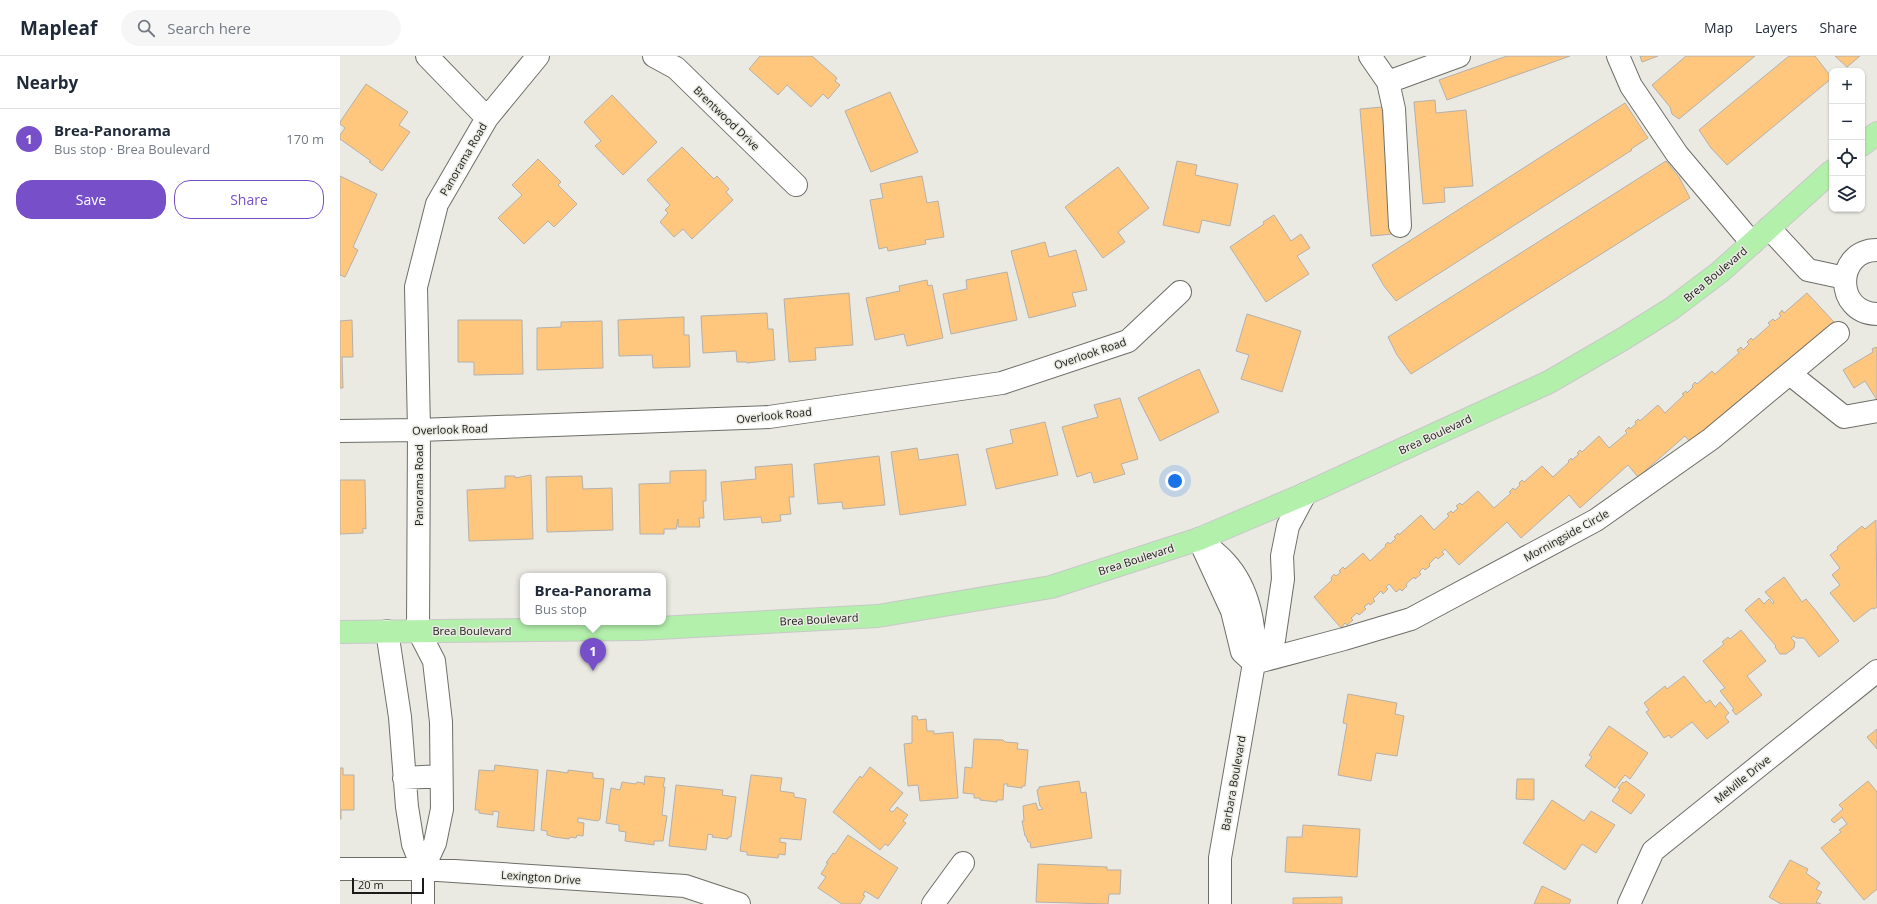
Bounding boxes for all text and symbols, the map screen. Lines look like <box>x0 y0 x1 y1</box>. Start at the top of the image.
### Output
search box <box>121 10 401 46</box>
text: Mapleaf <box>20 15 97 41</box>
icon: search <box>135 17 157 39</box>
text: Search here <box>167 18 251 38</box>
text: Map <box>1704 18 1733 37</box>
text: Layers <box>1755 18 1797 37</box>
text: Share <box>1819 18 1857 37</box>
map controls <box>1829 68 1865 212</box>
button: + <box>1829 68 1865 104</box>
text: Nearby <box>16 71 78 94</box>
street label: Brentwood Drive <box>691 82 763 154</box>
button: − <box>1829 104 1865 140</box>
text: Brea-Panorama <box>54 120 171 140</box>
street label: Panorama Road <box>436 120 490 198</box>
text: 1 <box>25 130 33 148</box>
text: 170 m <box>286 130 324 148</box>
text: Bus stop · Brea Boulevard <box>54 140 210 158</box>
button: locate <box>1829 140 1865 176</box>
button: layers <box>1829 176 1865 212</box>
button: Save <box>16 180 166 219</box>
button: Share <box>174 180 324 219</box>
street label: Brea Boulevard <box>1680 243 1750 305</box>
street label: Overlook Road <box>1052 334 1128 372</box>
street label: Overlook Road <box>736 404 812 426</box>
street label: Brea Boulevard <box>1396 411 1474 457</box>
street label: Overlook Road <box>412 420 488 438</box>
street label: Panorama Road <box>411 444 426 526</box>
your location <box>1165 471 1185 491</box>
street label: Morningside Circle <box>1521 505 1611 565</box>
street label: Brea Boulevard <box>1096 540 1176 578</box>
popup <box>520 573 666 625</box>
text: Brea-Panorama <box>535 580 651 600</box>
text: Bus stop <box>535 600 587 618</box>
street label: Brea Boulevard <box>779 609 859 629</box>
street label: Brea Boulevard <box>432 623 512 638</box>
pin: 1 <box>580 638 606 671</box>
street label: Barbara Boulevard <box>1217 734 1249 832</box>
street label: Melville Drive <box>1711 752 1773 806</box>
street label: Lexington Drive <box>500 867 582 887</box>
scale bar <box>352 876 424 895</box>
text: 20 m <box>358 877 384 892</box>

